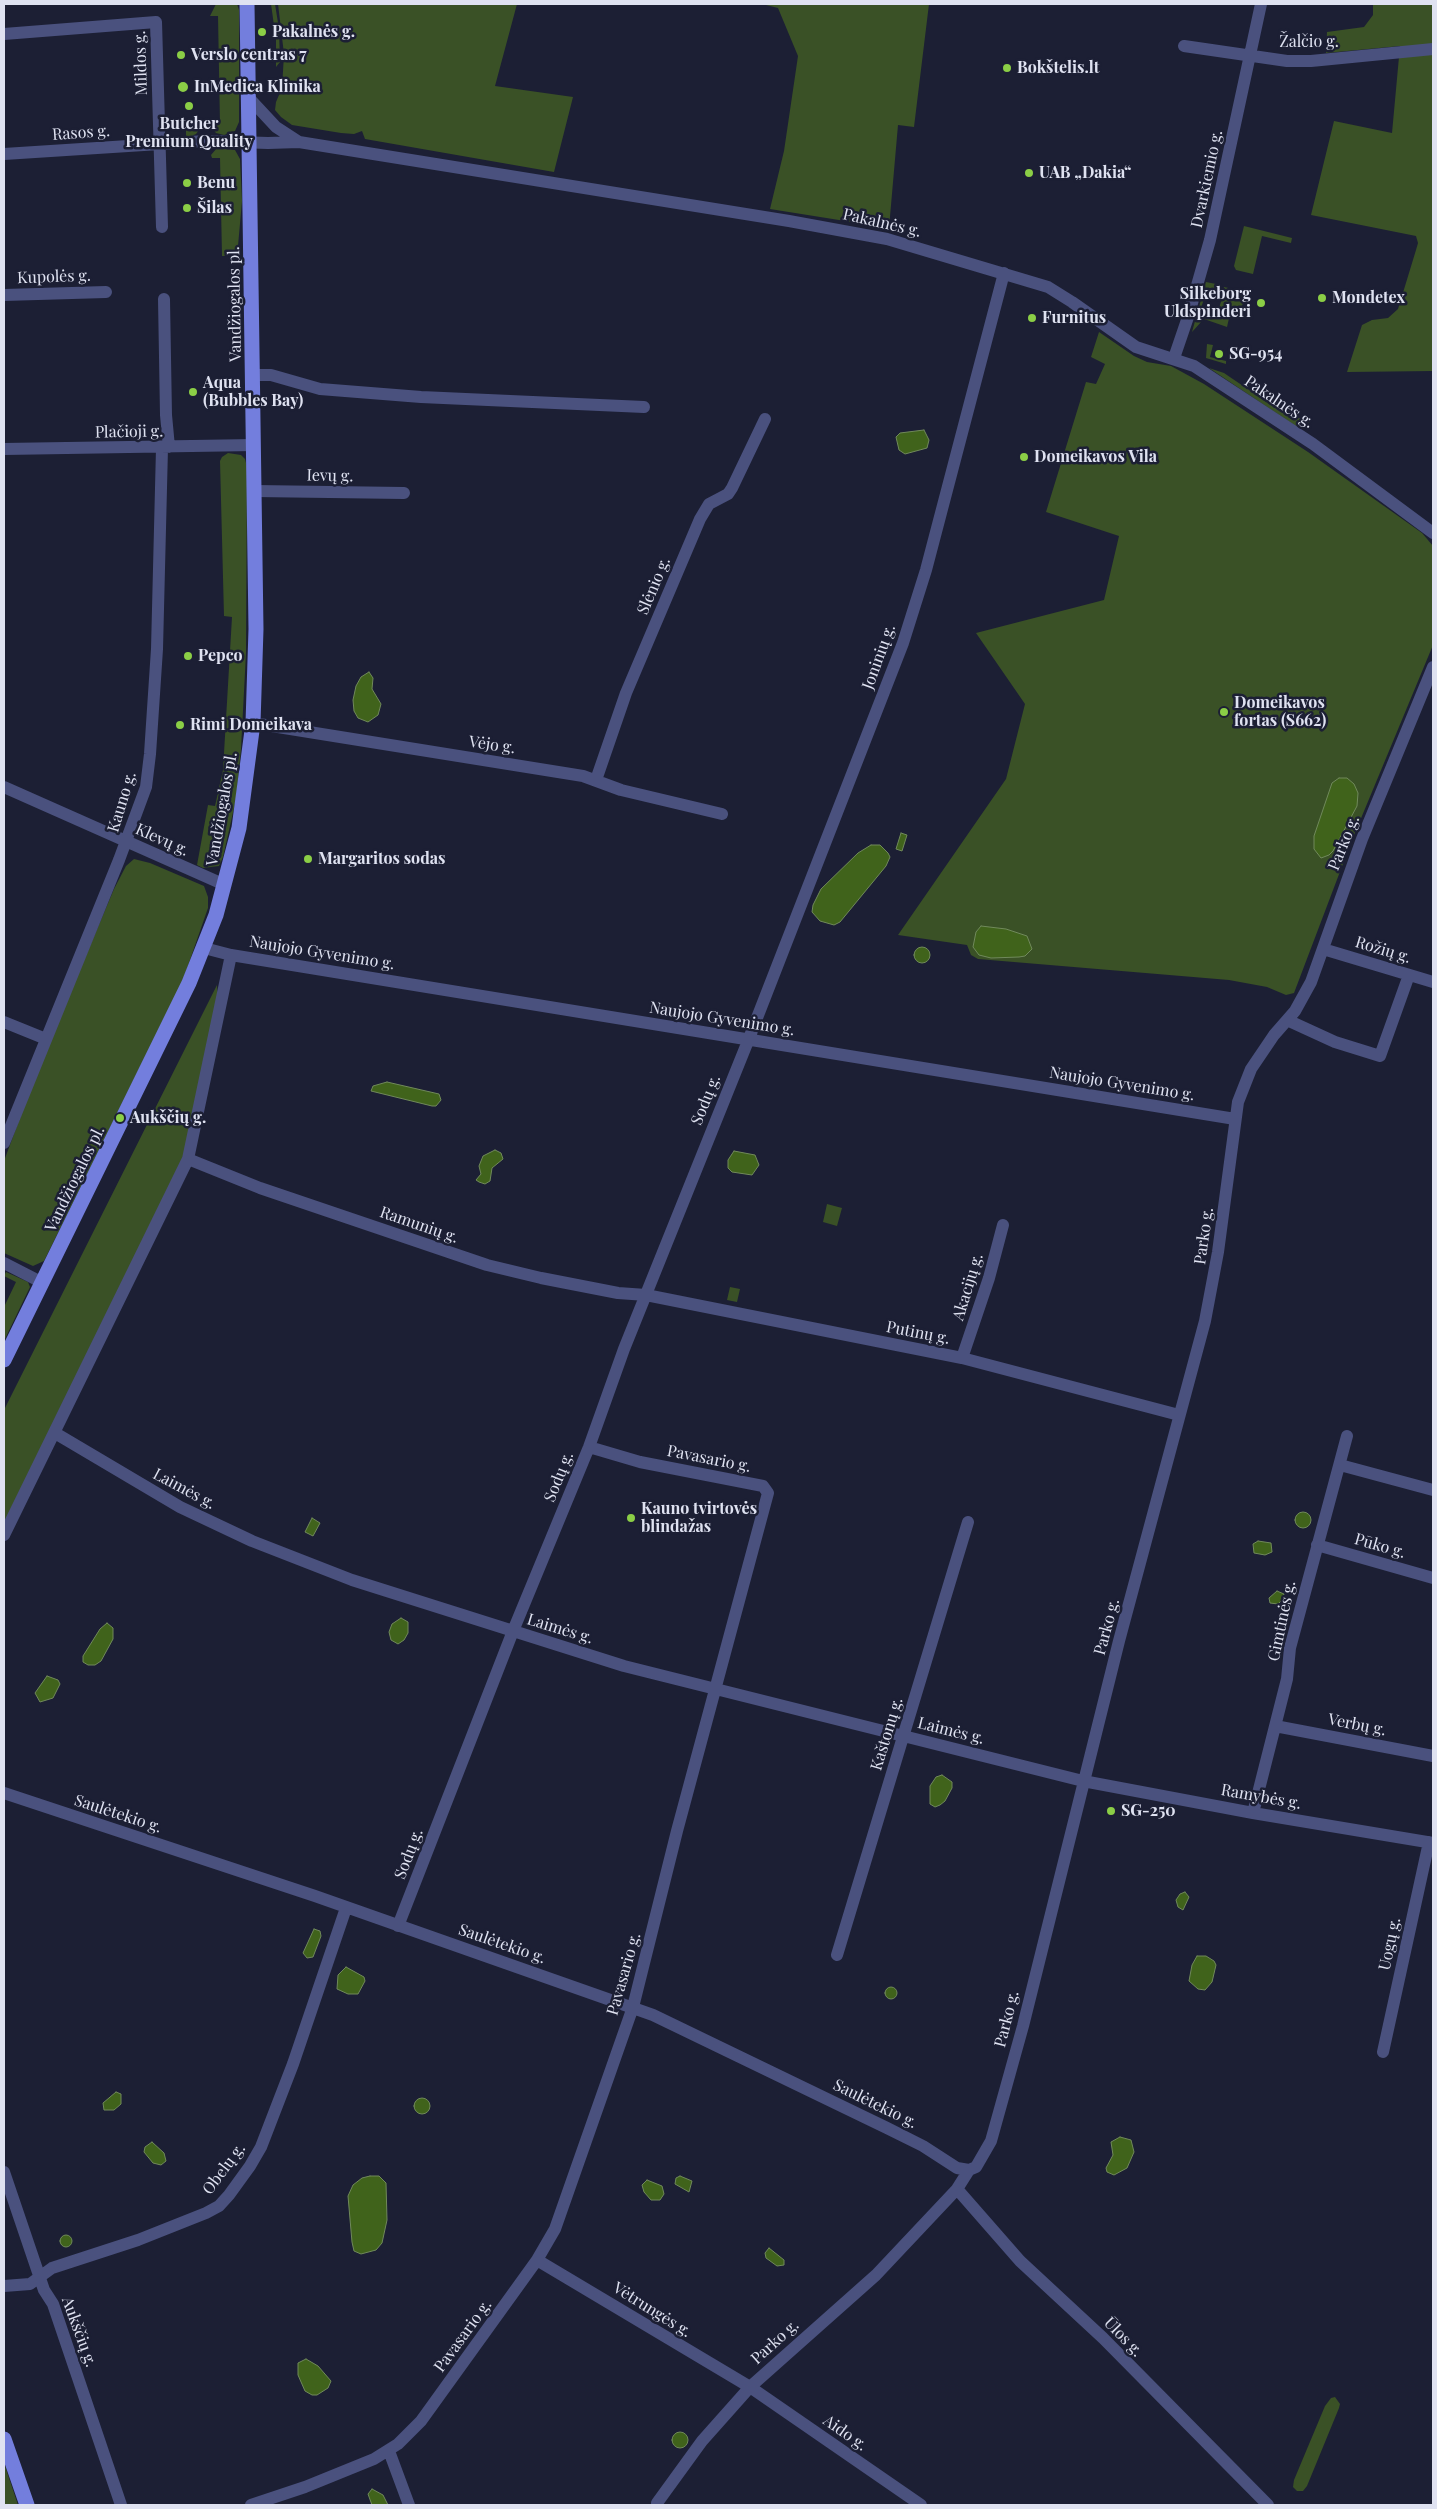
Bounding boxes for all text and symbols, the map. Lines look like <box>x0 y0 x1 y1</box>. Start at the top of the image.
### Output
place label: Pakalnės g. <box>272 22 355 42</box>
marker: Pakalnės g. <box>256 26 268 38</box>
street label: Mildos g. <box>130 30 152 96</box>
street label: Žalčio g. <box>1279 32 1339 52</box>
place label: Verslo centras 7 <box>191 45 307 65</box>
marker: Verslo centras 7 <box>175 49 187 61</box>
place label: Bokštelis.lt <box>1017 58 1099 78</box>
marker: Bokštelis.lt <box>1001 62 1013 74</box>
place label: InMedica Klinika <box>194 77 321 97</box>
marker: InMedica Klinika <box>176 80 190 94</box>
marker: Butcher Premium Quality <box>183 100 195 112</box>
place label: Butcher Premium Quality <box>125 114 253 152</box>
street label: Rasos g. <box>51 121 111 145</box>
street label: Dvarkiemio g. <box>1187 128 1227 230</box>
place label: UAB „Dakia“ <box>1039 163 1132 183</box>
marker: UAB „Dakia“ <box>1023 167 1035 179</box>
place label: Benu <box>197 173 235 193</box>
marker: Benu <box>181 177 193 189</box>
place label: Šilas <box>197 198 232 218</box>
marker: Šilas <box>181 202 193 214</box>
street label: Pakalnės g. <box>841 205 923 241</box>
street label: Vandžiogalos pl. <box>224 246 246 362</box>
street label: Kupolės g. <box>17 266 91 288</box>
place label: Silkeborg Uldspinderi <box>1164 284 1251 322</box>
place label: Mondetex <box>1332 288 1405 308</box>
marker: Mondetex <box>1316 292 1328 304</box>
marker: Silkeborg Uldspinderi <box>1255 297 1267 309</box>
place label: Furnitus <box>1042 308 1106 328</box>
marker: Furnitus <box>1026 312 1038 324</box>
place label: SG-954 <box>1229 344 1282 364</box>
marker: SG-954 <box>1213 348 1225 360</box>
street label: Pakalnės g. <box>1241 372 1317 432</box>
place label: Aqua (Bubbles Bay) <box>203 373 303 411</box>
marker: Aqua (Bubbles Bay) <box>187 386 199 398</box>
street label: Plačioji g. <box>95 422 163 442</box>
place label: Domeikavos Vila <box>1034 447 1157 467</box>
marker: Domeikavos Vila <box>1018 451 1030 463</box>
street label: Ievų g. <box>306 466 354 486</box>
street label: Slėnio g. <box>633 554 675 618</box>
street label: Joninių g. <box>858 622 900 692</box>
place label: Pepco <box>198 646 243 666</box>
marker: Pepco <box>182 650 194 662</box>
place label: Domeikavos fortas (S662) <box>1234 693 1326 731</box>
marker: Domeikavos fortas (S662) <box>1218 706 1230 718</box>
place label: Rimi Domeikava <box>190 715 312 735</box>
marker: Rimi Domeikava <box>174 719 186 731</box>
street label: Vėjo g. <box>468 732 516 758</box>
street label: Vandžiogalos pl. <box>203 750 241 868</box>
street label: Kauno g. <box>104 769 140 835</box>
street label: Parko g. <box>1324 813 1364 873</box>
street label: Klevų g. <box>132 820 192 860</box>
place label: Margaritos sodas <box>318 849 445 869</box>
marker: Margaritos sodas <box>302 853 314 865</box>
street label: Naujojo Gyvenimo g. <box>248 932 396 974</box>
street label: Rožių g. <box>1353 932 1413 968</box>
street label: Naujojo Gyvenimo g. <box>648 998 796 1040</box>
street label: Naujojo Gyvenimo g. <box>1048 1063 1196 1105</box>
street label: Sodų g. <box>687 1072 725 1128</box>
place label: Aukščių g. <box>130 1108 206 1128</box>
marker: Aukščių g. <box>114 1112 126 1124</box>
street label: Vandžiogalos pl. <box>41 1123 109 1235</box>
street label: Ramunių g. <box>377 1203 461 1247</box>
street label: Parko g. <box>1190 1206 1218 1266</box>
street label: Akacijų g. <box>949 1251 987 1323</box>
street label: Putinų g. <box>885 1317 951 1349</box>
street label: Pavasario g. <box>665 1441 753 1477</box>
street label: Sodų g. <box>540 1449 578 1505</box>
street label: Laimės g. <box>149 1465 219 1513</box>
place label: Kauno tvirtovės blindažas <box>641 1499 757 1537</box>
marker: Kauno tvirtovės blindažas <box>625 1512 637 1524</box>
street label: Pūko g. <box>1352 1530 1408 1562</box>
street label: Gimtinės g. <box>1264 1579 1300 1663</box>
street label: Parko g. <box>1090 1597 1124 1657</box>
street label: Laimės g. <box>525 1610 595 1648</box>
street label: Kaštonų g. <box>867 1695 907 1773</box>
street label: Verbų g. <box>1326 1710 1388 1740</box>
street label: Laimės g. <box>916 1713 986 1749</box>
street label: Ramybės g. <box>1219 1780 1303 1814</box>
street label: Saulėtekio g. <box>72 1791 164 1837</box>
place label: SG-250 <box>1121 1801 1176 1821</box>
marker: SG-250 <box>1105 1805 1117 1817</box>
street label: Sodų g. <box>391 1826 427 1882</box>
street label: Uogų g. <box>1375 1916 1405 1972</box>
street label: Saulėtekio g. <box>456 1920 548 1968</box>
street label: Pavasario g. <box>603 1931 645 2017</box>
street label: Parko g. <box>991 1989 1023 2049</box>
street label: Saulėtekio g. <box>830 2075 920 2133</box>
street label: Obelų g. <box>198 2140 250 2198</box>
street label: Vėtrungės g. <box>609 2278 695 2342</box>
street label: Aukščių g. <box>57 2294 101 2370</box>
street label: Pavasario g. <box>430 2296 496 2376</box>
street label: Ūlos g. <box>1100 2313 1146 2361</box>
street label: Parko g. <box>747 2316 803 2368</box>
street label: Aido g. <box>819 2411 871 2455</box>

